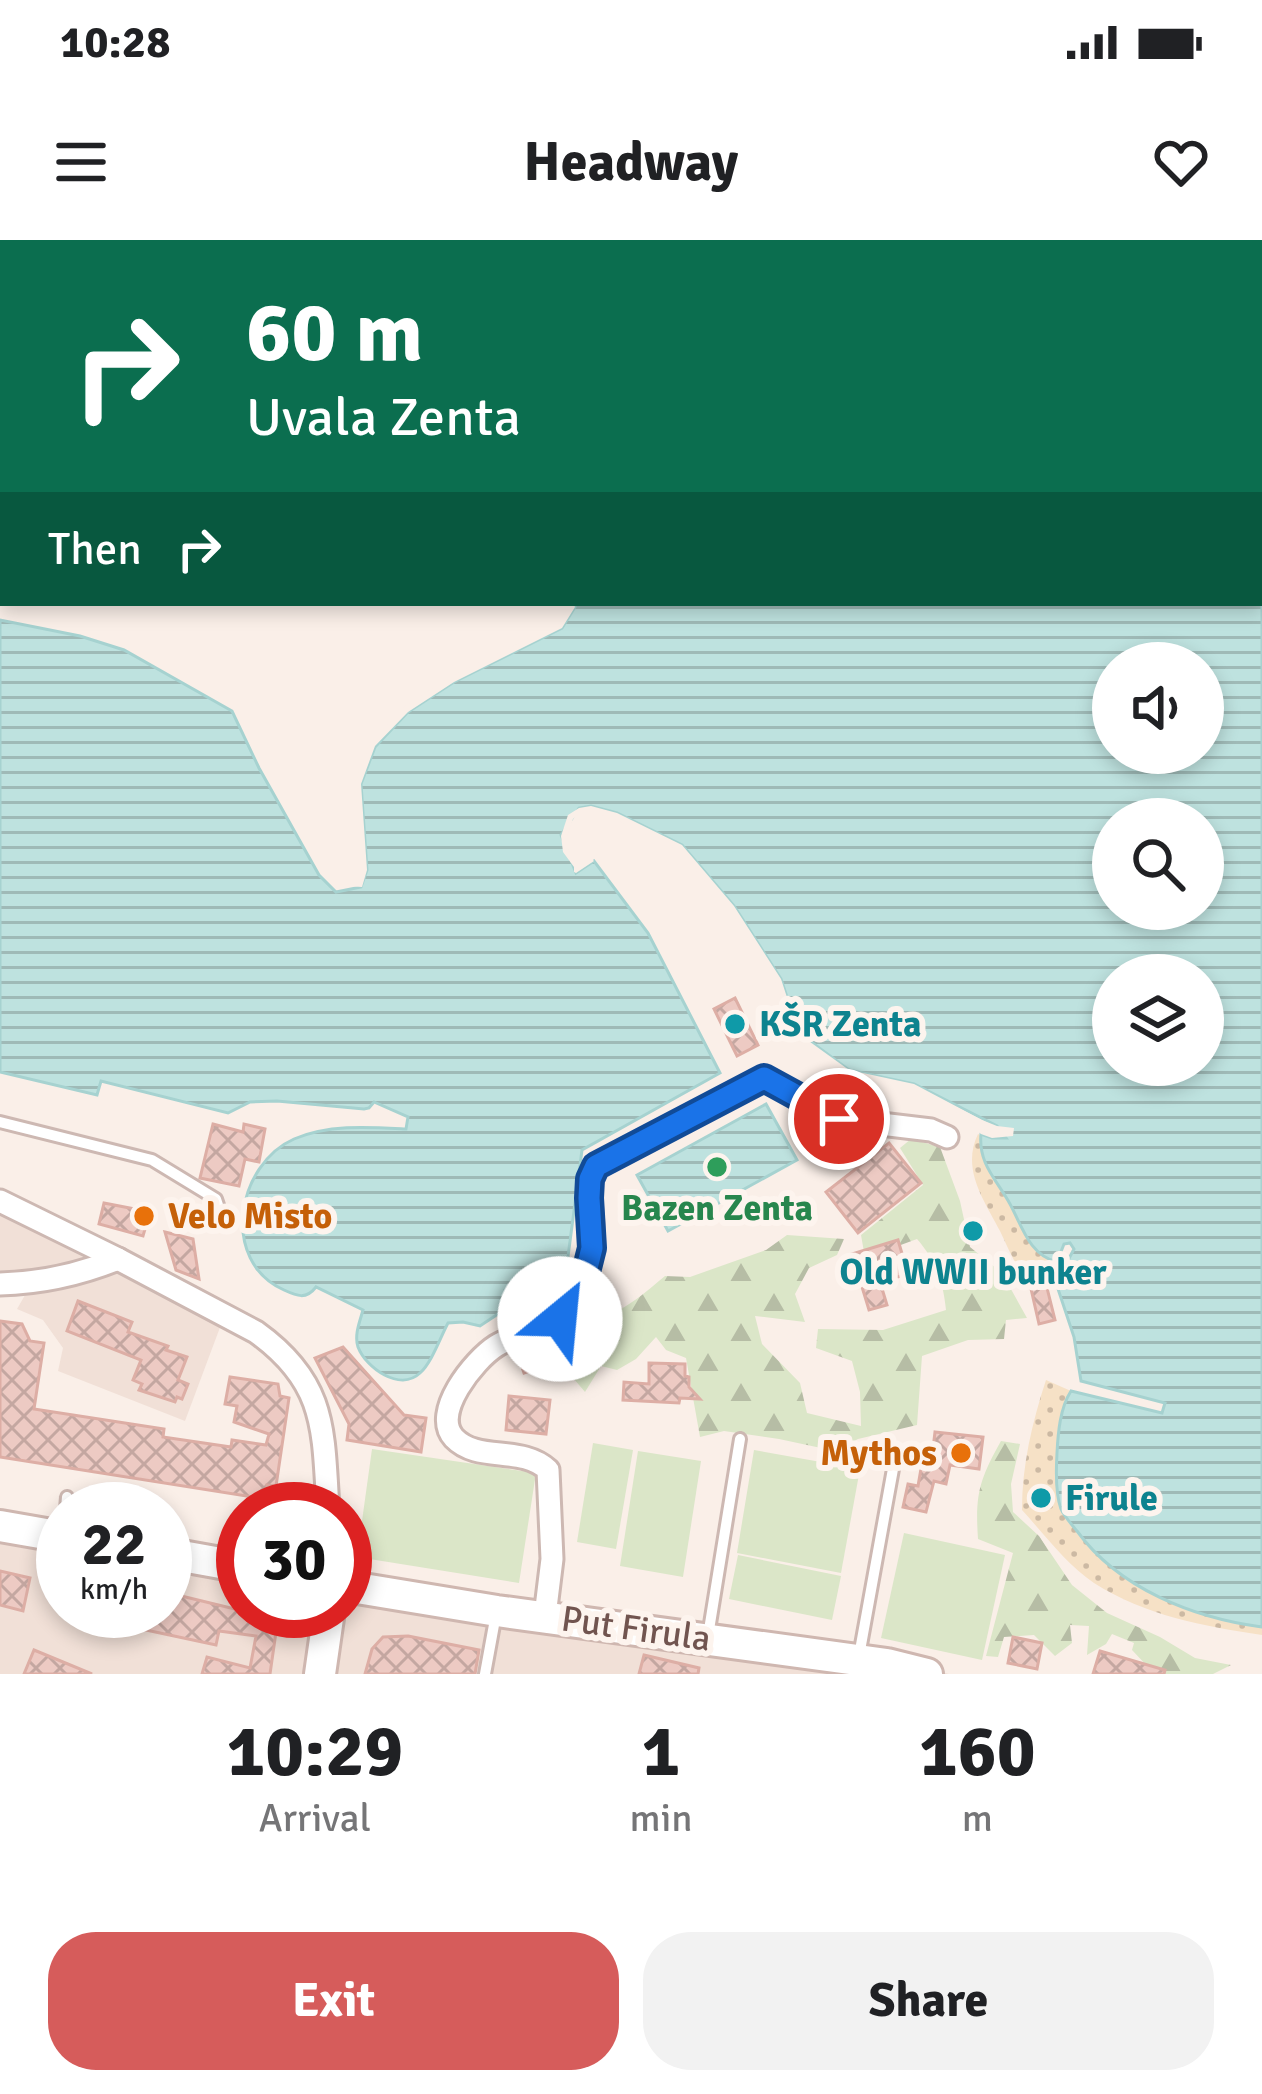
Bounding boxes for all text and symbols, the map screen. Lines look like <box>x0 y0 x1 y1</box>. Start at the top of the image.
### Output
text: 10:28 <box>60 15 170 70</box>
icon: menu <box>48 129 114 195</box>
text: Headway <box>524 129 738 196</box>
icon: heart <box>1148 129 1214 195</box>
text: 60 m <box>246 281 423 385</box>
icon: right <box>48 288 204 444</box>
text: Uvala Zenta <box>246 384 521 451</box>
icon: right <box>166 516 232 582</box>
text: Then <box>48 522 142 577</box>
map controls <box>1092 642 1224 1086</box>
button: sound <box>1092 642 1224 774</box>
button: search <box>1092 798 1224 930</box>
button: layers <box>1092 954 1224 1086</box>
place label: KŠR Zenta <box>759 1001 921 1047</box>
marker: KŠR Zenta <box>722 1011 748 1037</box>
pin <box>788 1068 890 1170</box>
icon: arrive <box>806 1086 872 1152</box>
marker: Bazen Zenta <box>704 1154 730 1180</box>
place label: Bazen Zenta <box>621 1186 813 1231</box>
place label: Velo Misto <box>168 1194 332 1239</box>
marker: Velo Misto <box>131 1203 157 1229</box>
marker: Old WWII bunker <box>960 1218 986 1244</box>
place label: Old WWII bunker <box>839 1250 1107 1295</box>
position arrow <box>497 1256 623 1382</box>
place label: Mythos <box>820 1431 937 1476</box>
marker: Mythos <box>948 1440 974 1466</box>
place label: Firule <box>1065 1476 1158 1521</box>
speed limit sign: 30 <box>216 1482 372 1638</box>
marker: Firule <box>1028 1485 1054 1511</box>
text: 22 <box>82 1508 146 1582</box>
text: km/h <box>80 1571 148 1608</box>
street label: Put Firula <box>558 1596 714 1662</box>
text: 10:29 <box>226 1707 403 1796</box>
text: 1 <box>642 1707 680 1796</box>
text: 160 <box>919 1707 1036 1796</box>
text: Arrival <box>259 1794 371 1842</box>
text: min <box>630 1794 693 1842</box>
text: m <box>962 1794 993 1842</box>
button: Exit <box>48 1932 619 2070</box>
button: Share <box>643 1932 1214 2070</box>

